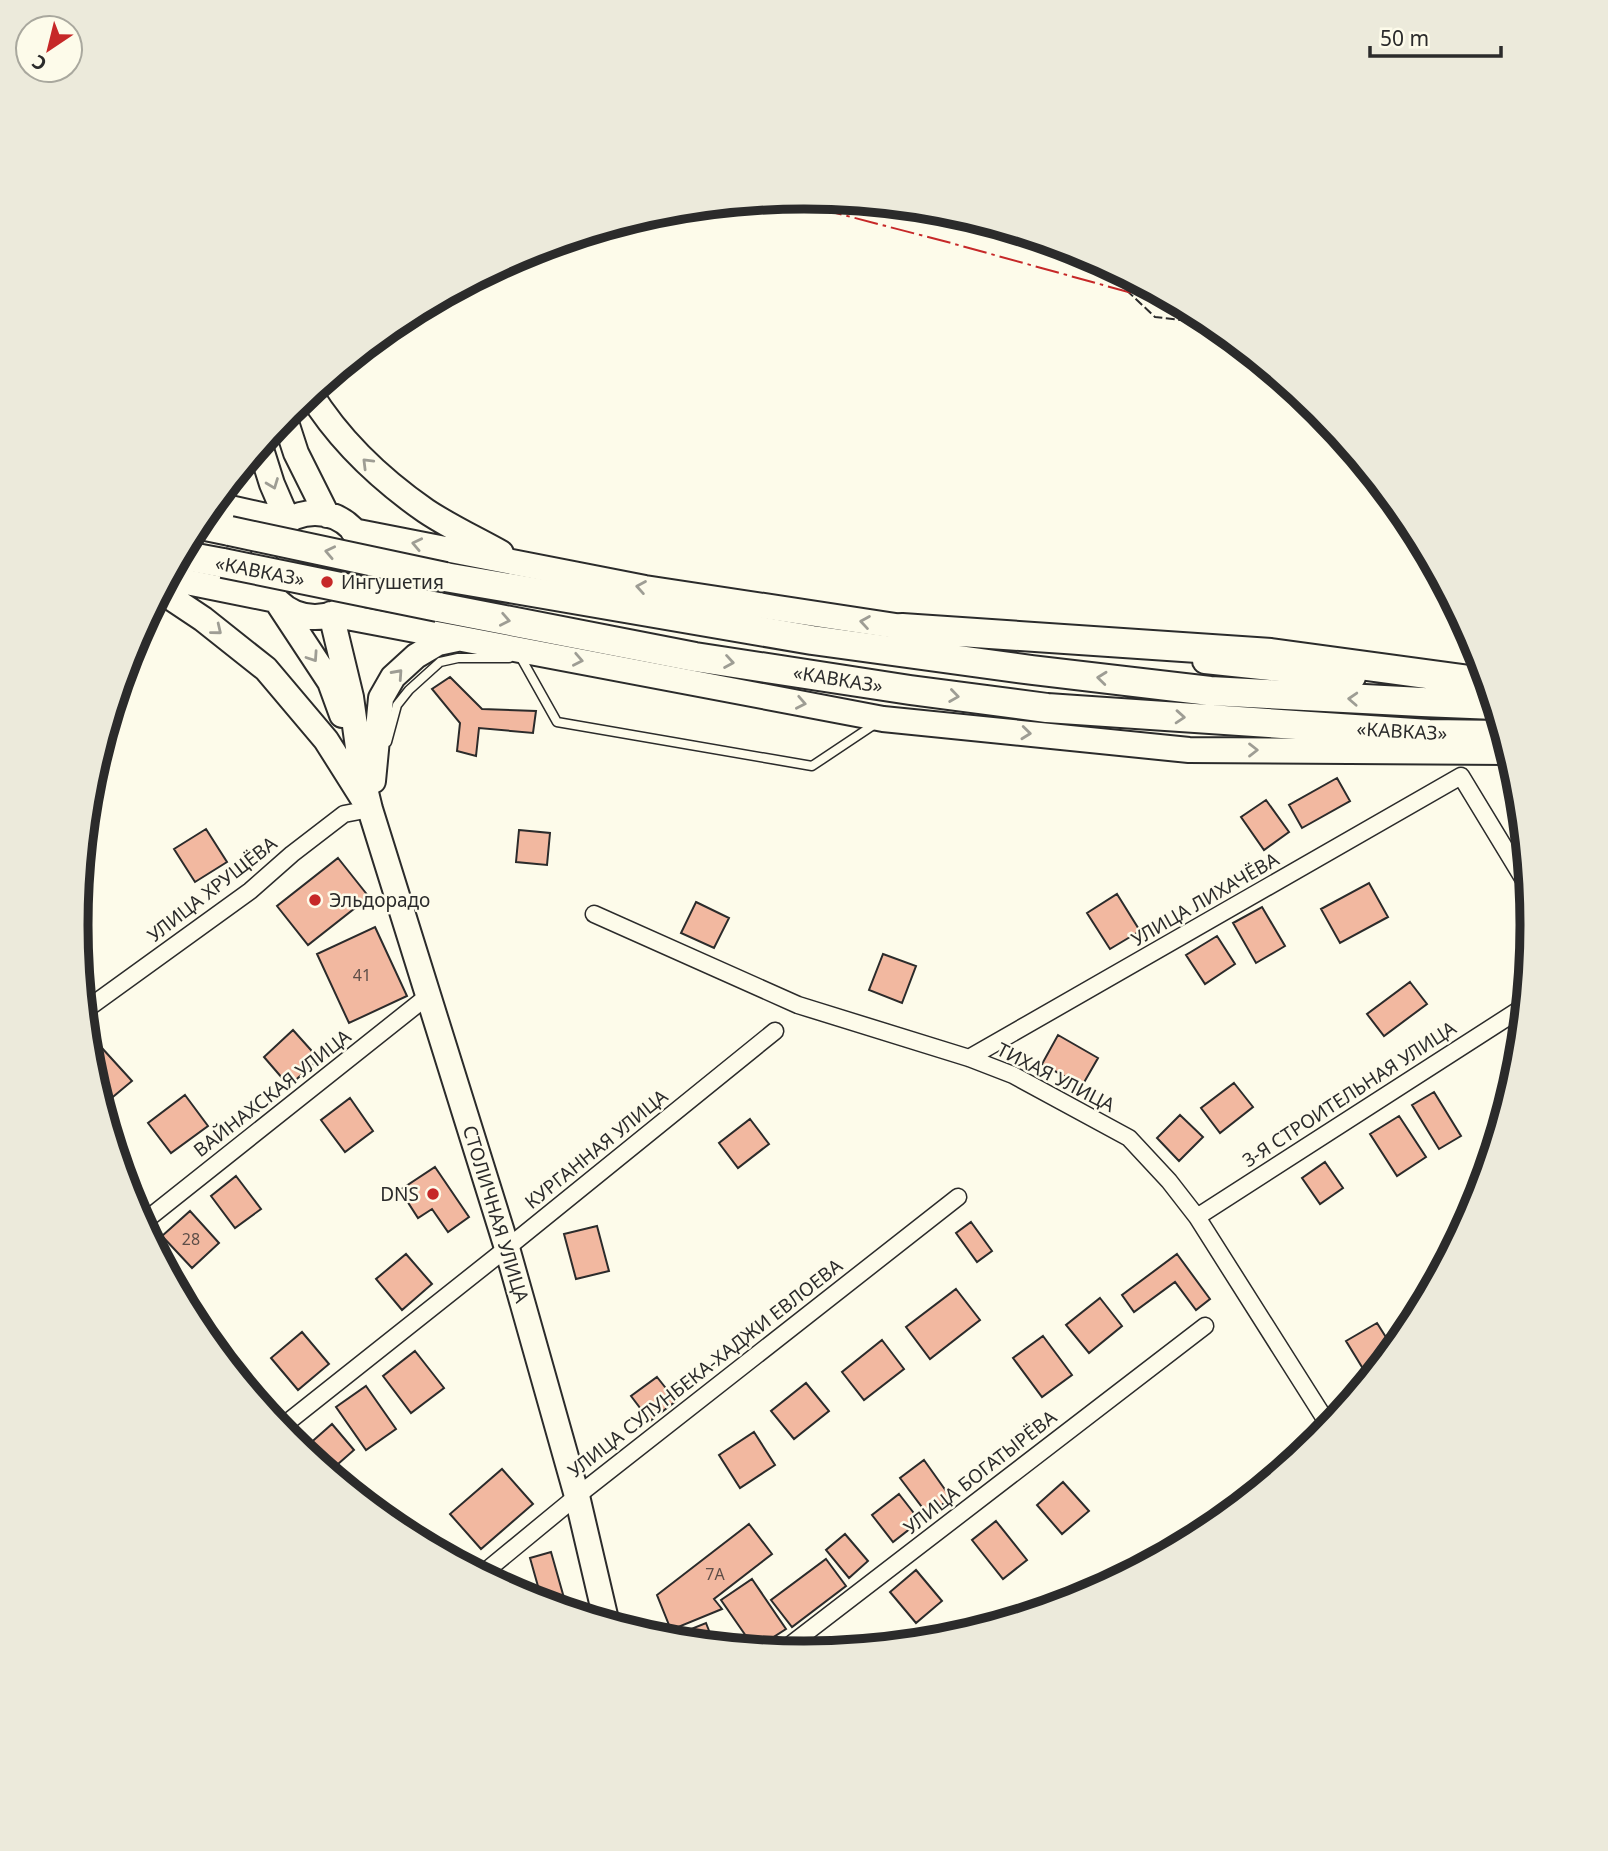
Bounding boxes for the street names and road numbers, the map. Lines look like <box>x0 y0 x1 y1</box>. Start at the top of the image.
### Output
street label: «КАВКАЗ» <box>213 550 307 592</box>
street label: «КАВКАЗ» <box>791 659 885 699</box>
street label: «КАВКАЗ» <box>1356 716 1448 746</box>
street label: УЛИЦА ХРУЩЁВА <box>142 830 283 948</box>
street label: УЛИЦА ЛИХАЧЁВА <box>1126 846 1284 952</box>
street label: 3-Я СТРОИТЕЛЬНАЯ УЛИЦА <box>1237 1015 1462 1173</box>
street label: ВАЙНАХСКАЯ УЛИЦА <box>188 1023 357 1163</box>
street label: ТИХАЯ УЛИЦА <box>993 1036 1120 1118</box>
street label: КУРГАННАЯ УЛИЦА <box>519 1083 674 1215</box>
street label: СТОЛИЧНАЯ УЛИЦА <box>457 1122 536 1307</box>
street label: УЛИЦА СУЛУНБЕКА-ХАДЖИ ЕВЛОЕВА <box>562 1252 848 1483</box>
street label: УЛИЦА БОГАТЫРЁВА <box>898 1404 1062 1540</box>

